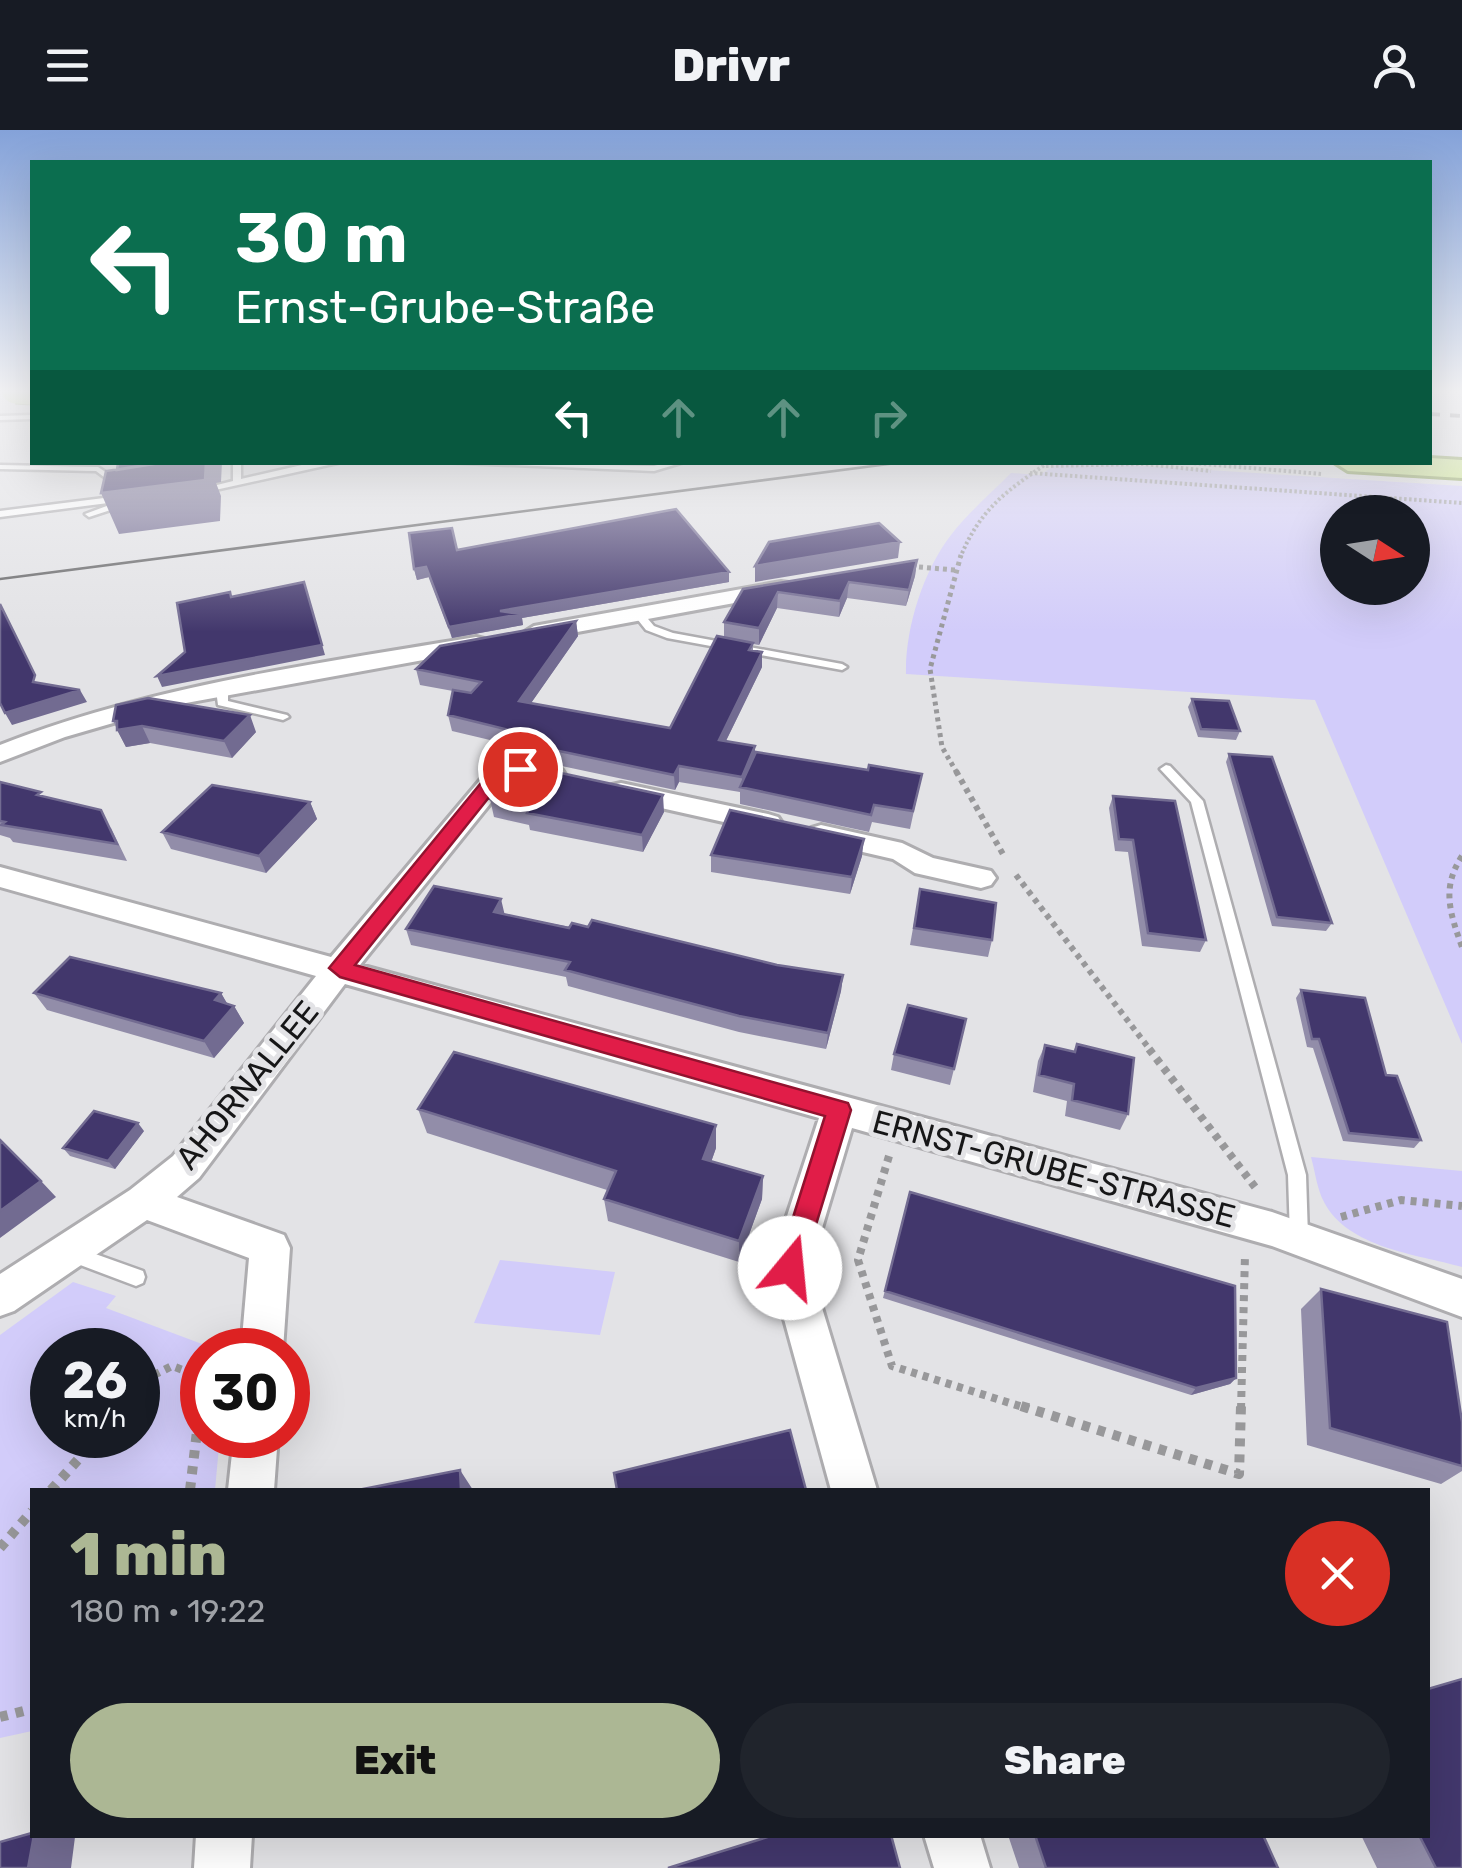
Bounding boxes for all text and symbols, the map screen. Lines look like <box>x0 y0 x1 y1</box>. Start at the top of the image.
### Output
icon: menu <box>40 38 95 93</box>
icon: person <box>1367 38 1422 93</box>
text: Drivr <box>672 39 790 92</box>
text: 30 m <box>235 197 408 280</box>
icon: left <box>70 200 200 330</box>
text: Ernst-Grube-Straße <box>235 281 655 334</box>
icon: left <box>546 390 601 445</box>
icon: ahead <box>651 390 706 445</box>
icon: ahead <box>756 390 811 445</box>
icon: right <box>861 390 916 445</box>
north arrow <box>1320 495 1430 605</box>
map controls <box>1320 495 1430 605</box>
pin <box>478 727 563 812</box>
icon: arrive <box>493 742 548 797</box>
street label: AHORNALLEE <box>168 993 326 1177</box>
street label: ERNST-GRUBE-STRASSE <box>868 1102 1240 1236</box>
position arrow <box>738 1216 842 1320</box>
speed limit sign: 30 <box>180 1328 310 1458</box>
text: 26 <box>62 1351 128 1411</box>
text: km/h <box>64 1404 126 1433</box>
text: 1 min <box>70 1519 227 1590</box>
button: close <box>1285 1521 1390 1626</box>
text: 180 m · 19:22 <box>70 1592 265 1630</box>
button: Exit <box>70 1703 720 1818</box>
button: Share <box>740 1703 1390 1818</box>

